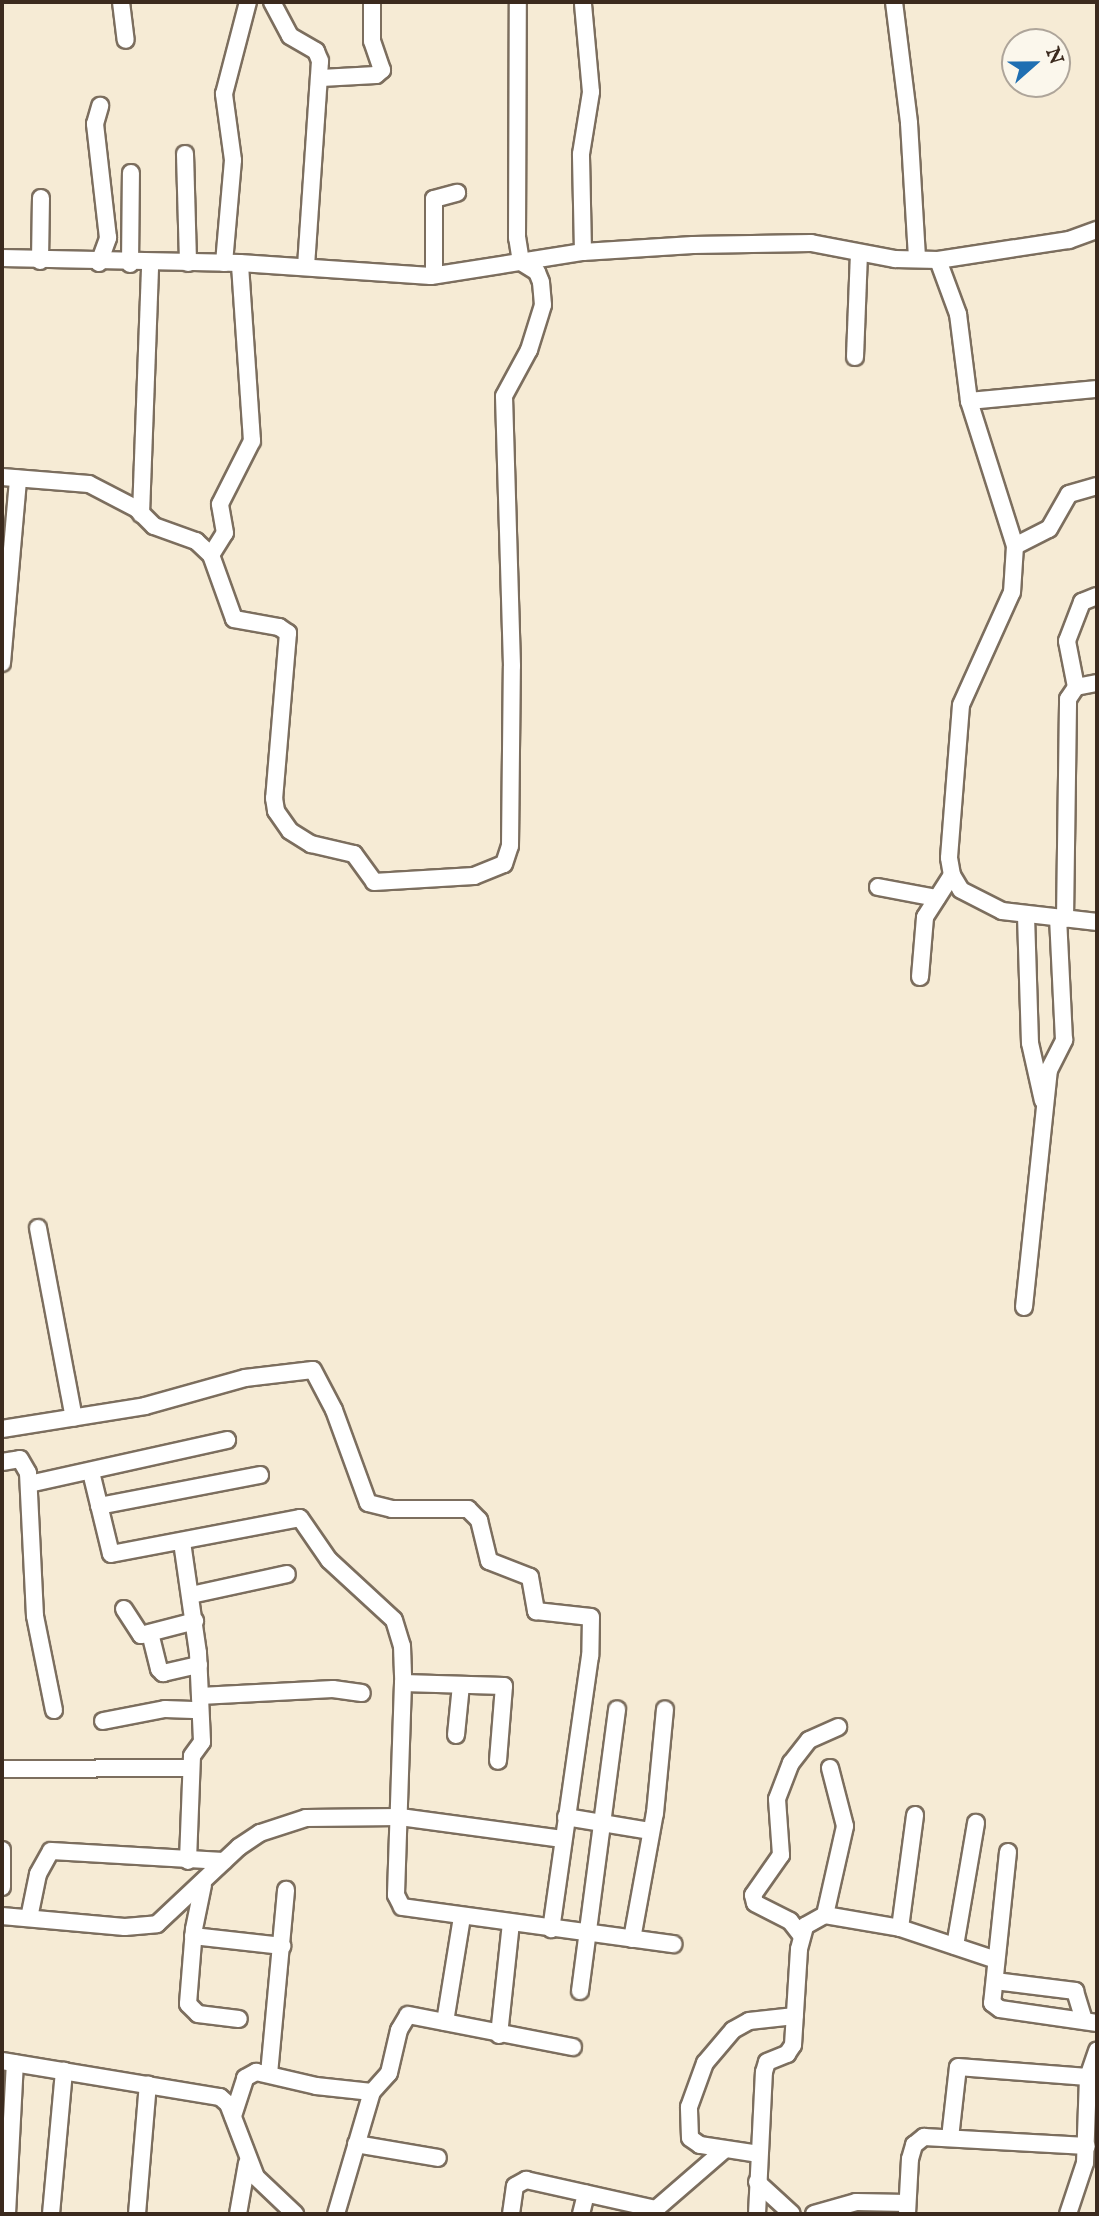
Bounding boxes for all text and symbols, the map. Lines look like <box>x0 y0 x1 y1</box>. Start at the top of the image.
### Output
north arrow <box>1001 28 1071 98</box>
text: N <box>1040 44 1068 68</box>

